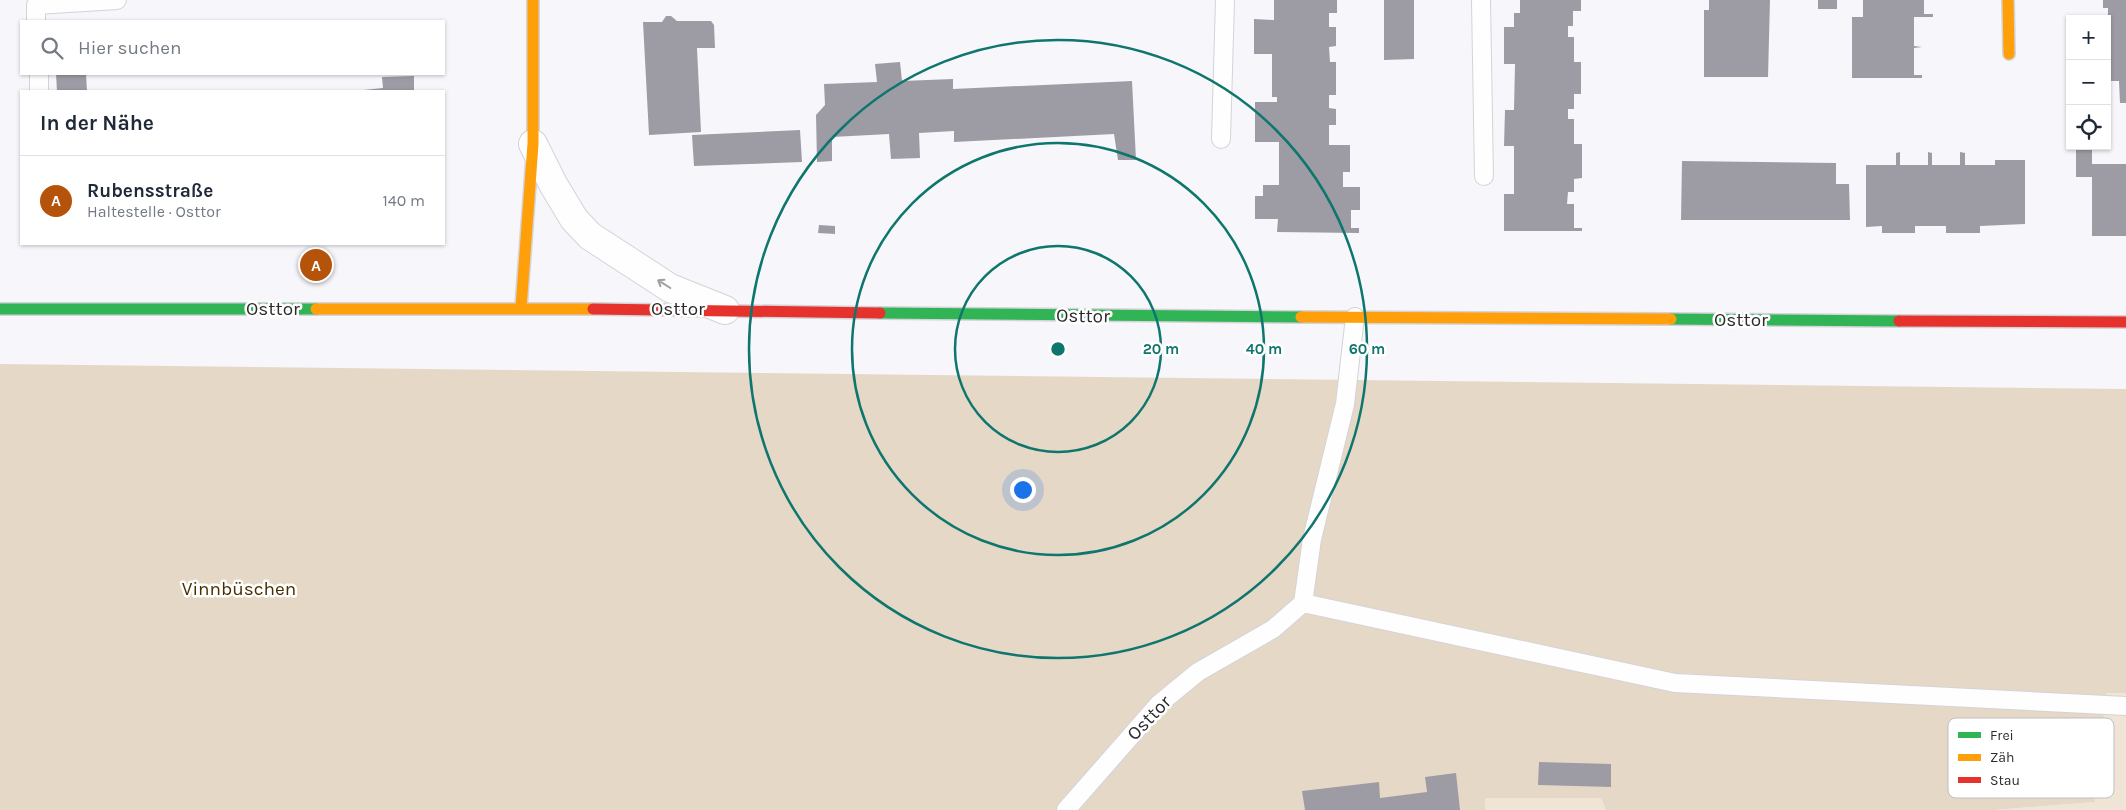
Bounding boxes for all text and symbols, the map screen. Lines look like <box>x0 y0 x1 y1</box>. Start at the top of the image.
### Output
map controls <box>2066 15 2111 150</box>
button: + <box>2066 15 2111 60</box>
search box <box>20 20 445 75</box>
icon: search <box>38 34 66 62</box>
text: Hier suchen <box>78 37 181 59</box>
button: − <box>2066 60 2111 105</box>
button: locate <box>2066 105 2111 150</box>
text: In der Nähe <box>40 111 154 135</box>
text: Rubensstraße <box>87 180 213 202</box>
text: A <box>51 191 61 210</box>
text: 140 m <box>383 191 425 210</box>
text: Haltestelle · Osttor <box>87 202 221 221</box>
pin: A <box>300 246 332 284</box>
one-way arrow <box>658 278 672 288</box>
street label: Osttor <box>246 298 300 320</box>
street label: Osttor <box>651 298 705 320</box>
street label: Osttor <box>1056 305 1110 327</box>
street label: Osttor <box>1714 309 1768 331</box>
centre of rings <box>1049 340 1067 358</box>
text: 20 m <box>1143 340 1179 358</box>
text: 40 m <box>1246 340 1282 358</box>
text: 60 m <box>1349 340 1385 358</box>
your location <box>1010 477 1036 503</box>
park label: Vinnbüschen <box>182 578 296 600</box>
street label: Osttor <box>1122 691 1176 745</box>
legend <box>1948 718 2114 798</box>
text: Frei <box>1990 727 2014 744</box>
text: Zäh <box>1990 749 2014 766</box>
text: Stau <box>1990 772 2020 789</box>

